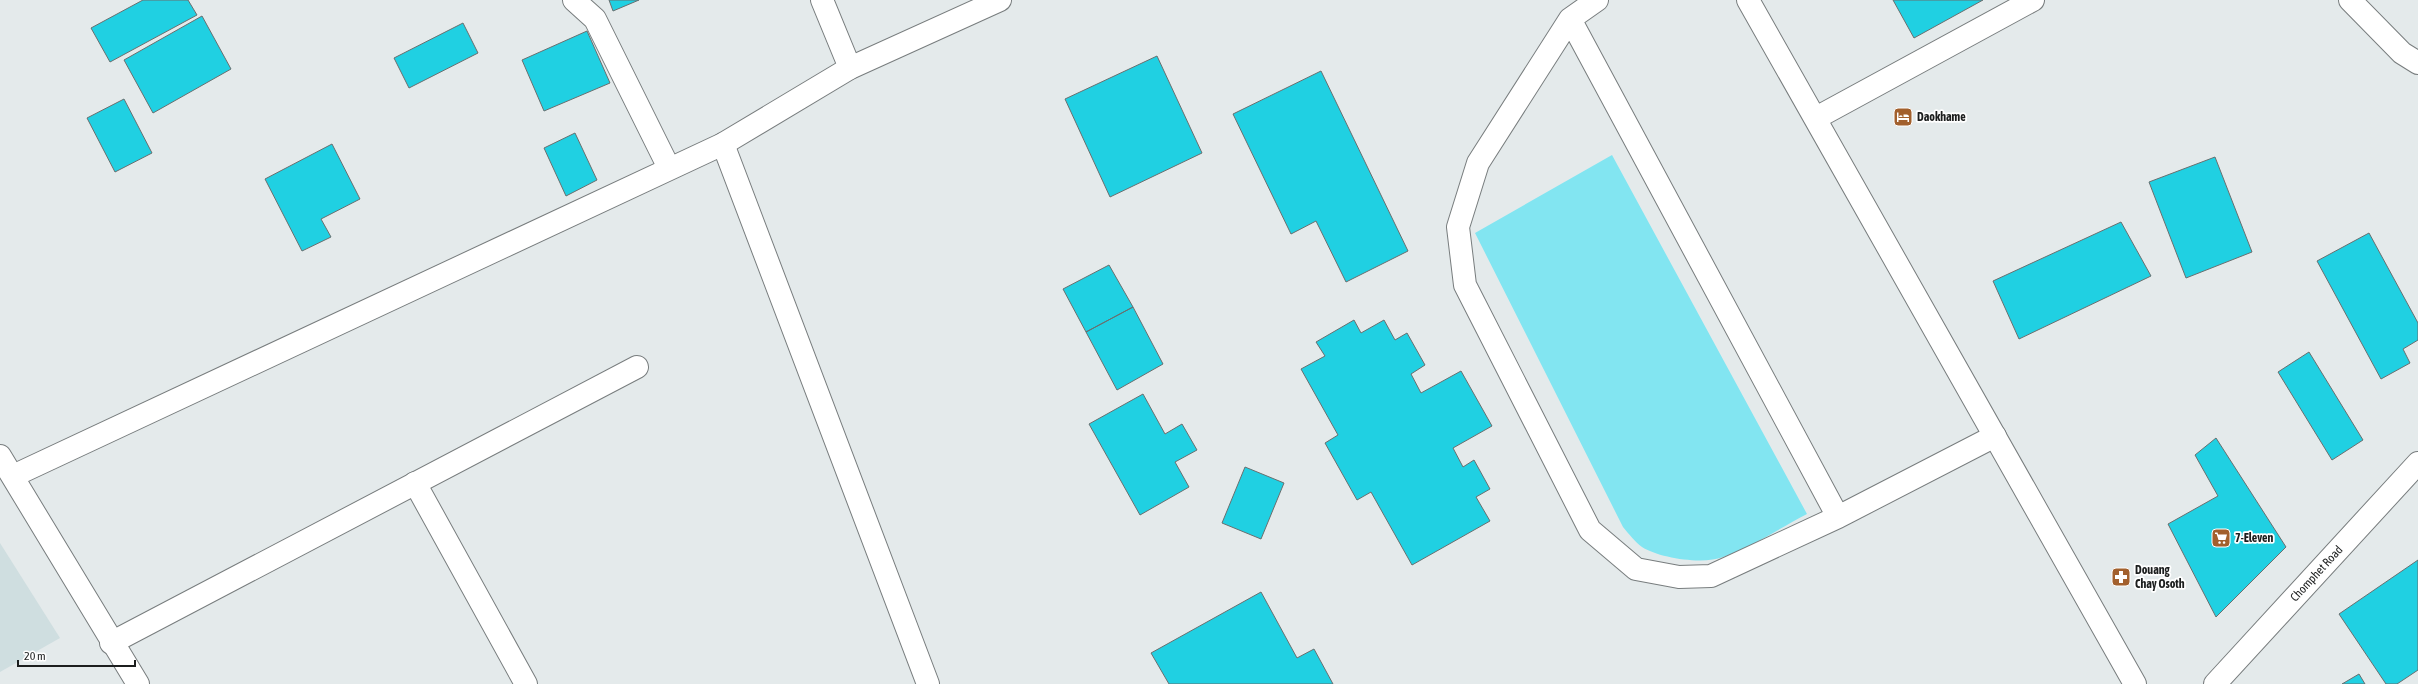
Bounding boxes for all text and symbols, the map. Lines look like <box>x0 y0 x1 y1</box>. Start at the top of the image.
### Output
hotel icon: Daokhame <box>1892 106 1914 128</box>
place label: Daokhame <box>1917 110 1966 124</box>
supermarket icon: 7-Eleven <box>2210 527 2232 549</box>
place label: 7-Eleven <box>2235 531 2273 545</box>
street label: Chomphet Road <box>2287 543 2345 604</box>
place label: Douang Chay Osoth <box>2135 563 2185 591</box>
pharmacy icon: Douang Chay Osoth <box>2110 566 2132 588</box>
scale bar <box>18 642 135 668</box>
text: 20 m <box>24 649 46 663</box>

